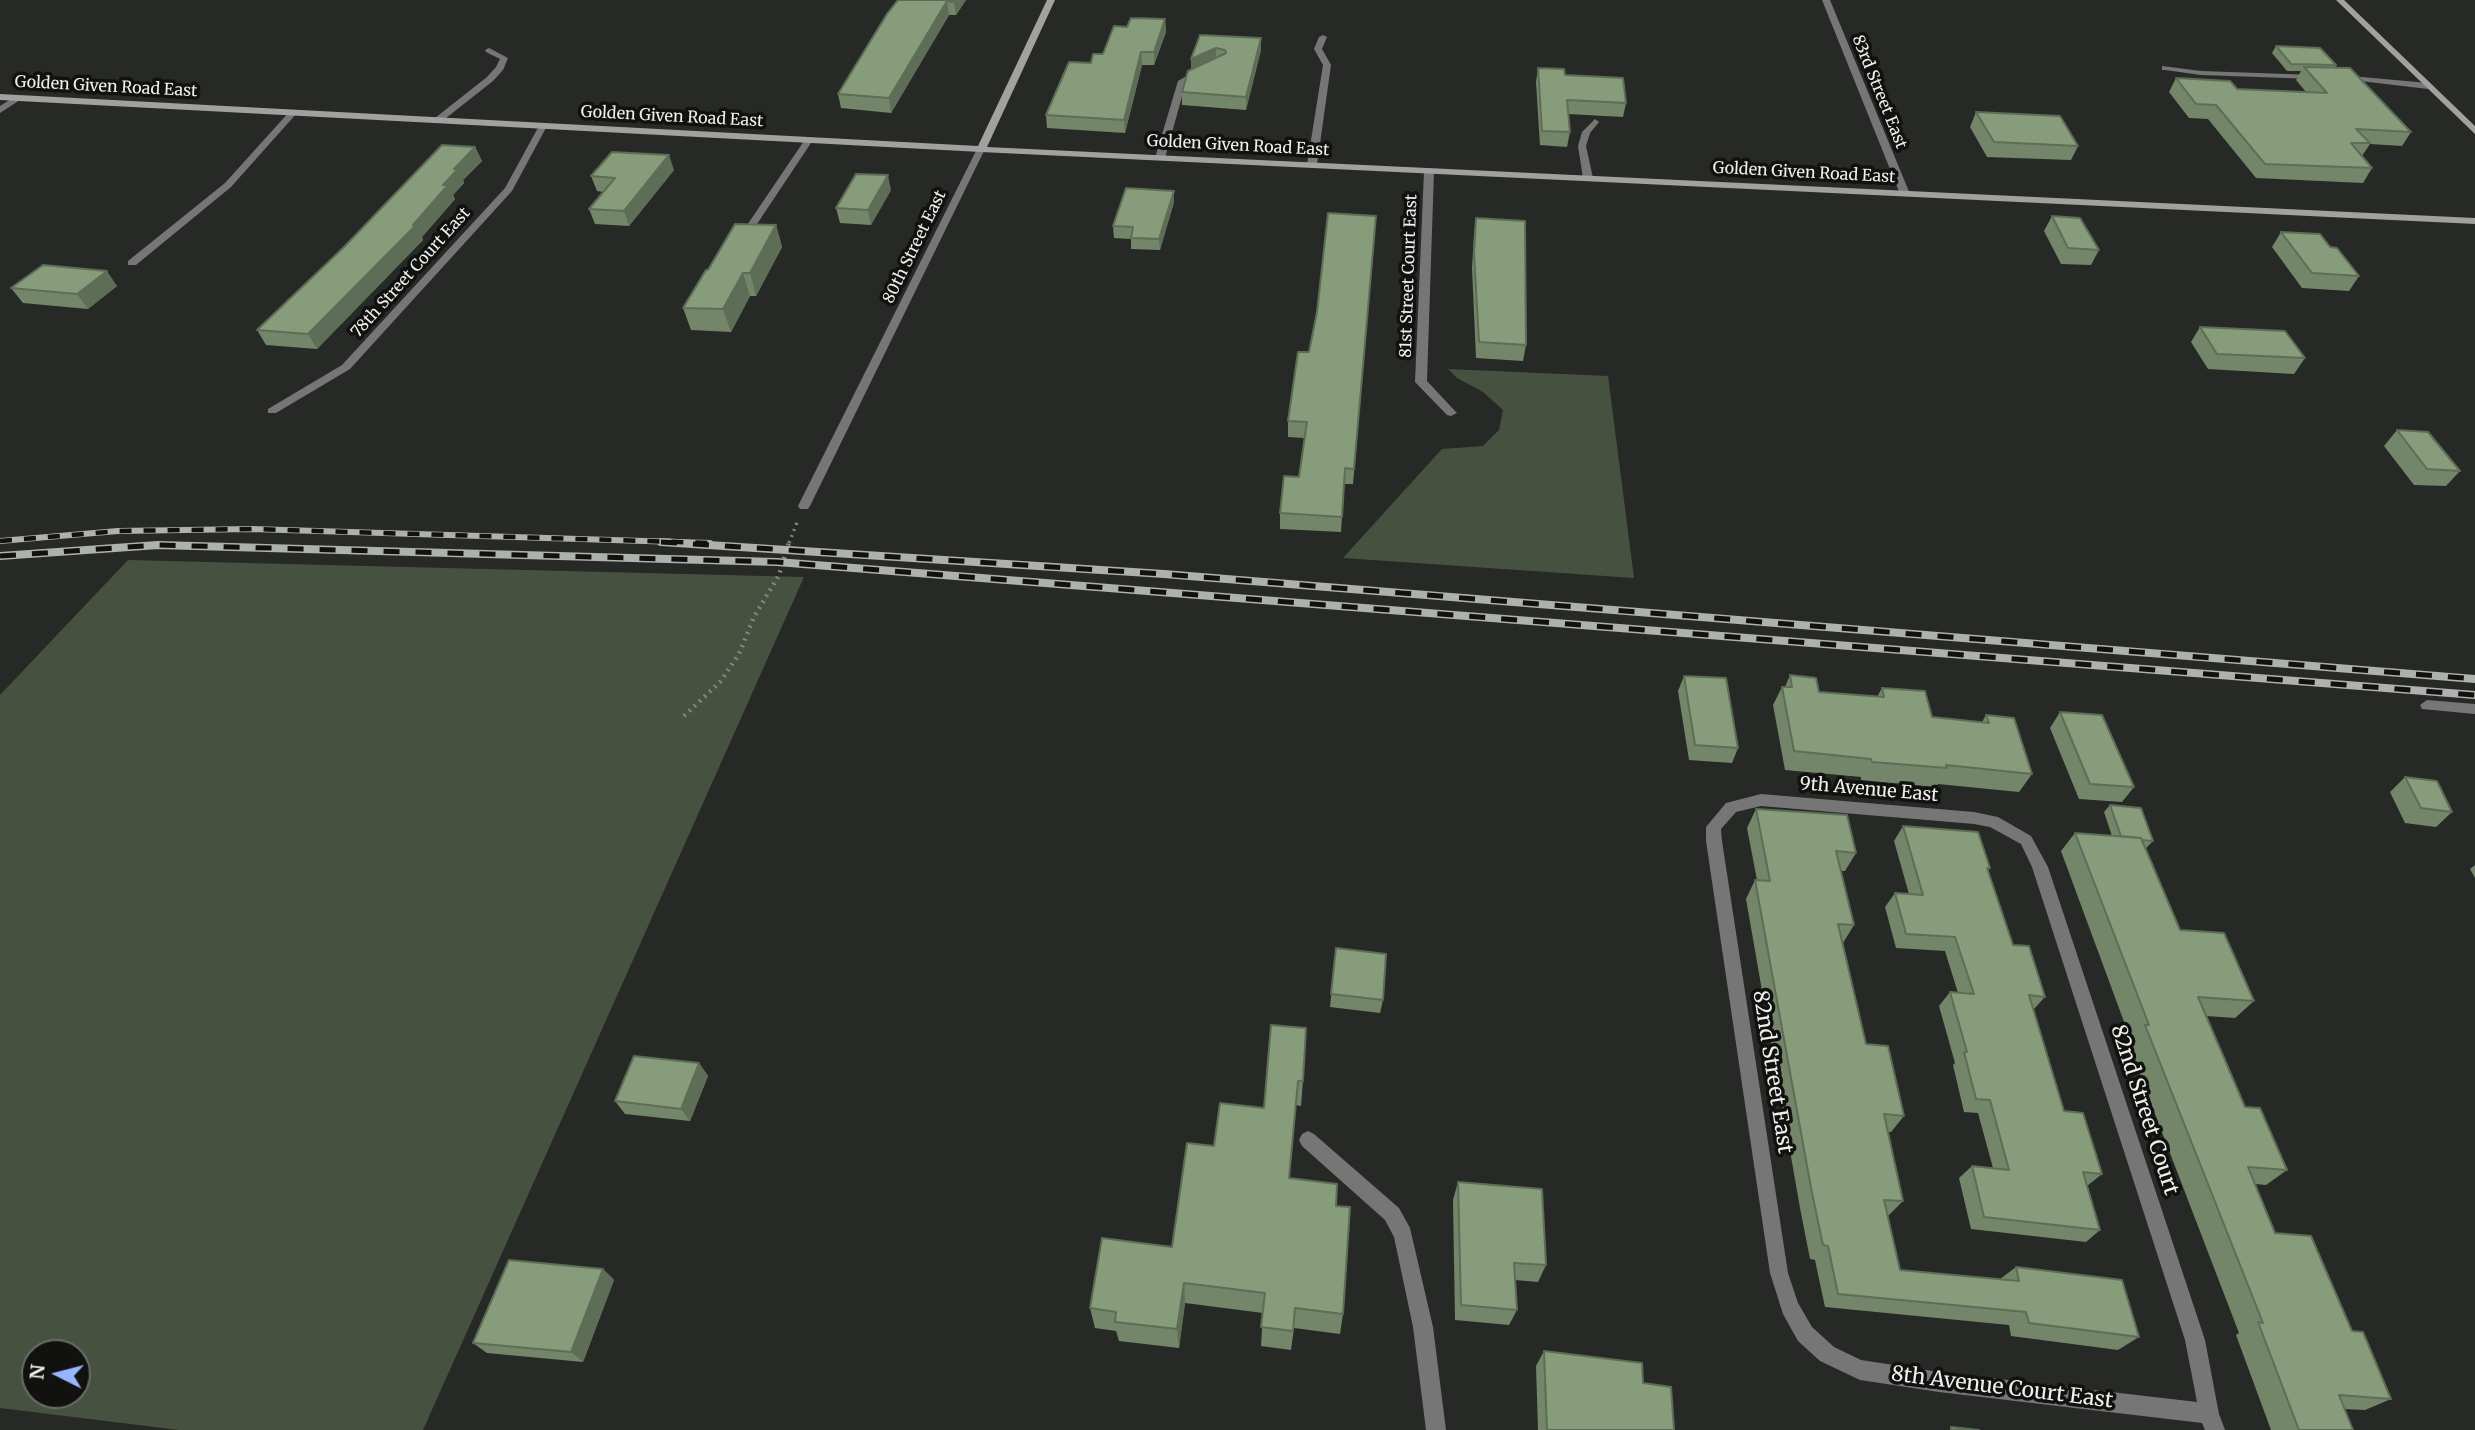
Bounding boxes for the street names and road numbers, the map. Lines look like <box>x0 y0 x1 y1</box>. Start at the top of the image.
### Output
street label: 83rd Street East <box>1847 32 1911 152</box>
street label: Golden Given Road East <box>14 73 198 101</box>
street label: Golden Given Road East <box>580 103 764 131</box>
street label: Golden Given Road East <box>1146 132 1330 160</box>
street label: Golden Given Road East <box>1712 159 1896 187</box>
street label: 80th Street East <box>879 187 951 307</box>
street label: 81st Street Court East <box>1397 194 1421 358</box>
street label: 78th Street Court East <box>348 204 474 342</box>
street label: 9th Avenue East <box>1799 773 1939 807</box>
street label: 82nd Street East <box>1747 989 1797 1155</box>
street label: 82nd Street Court <box>2105 1022 2183 1198</box>
street label: 8th Avenue Court East <box>1890 1362 2114 1414</box>

